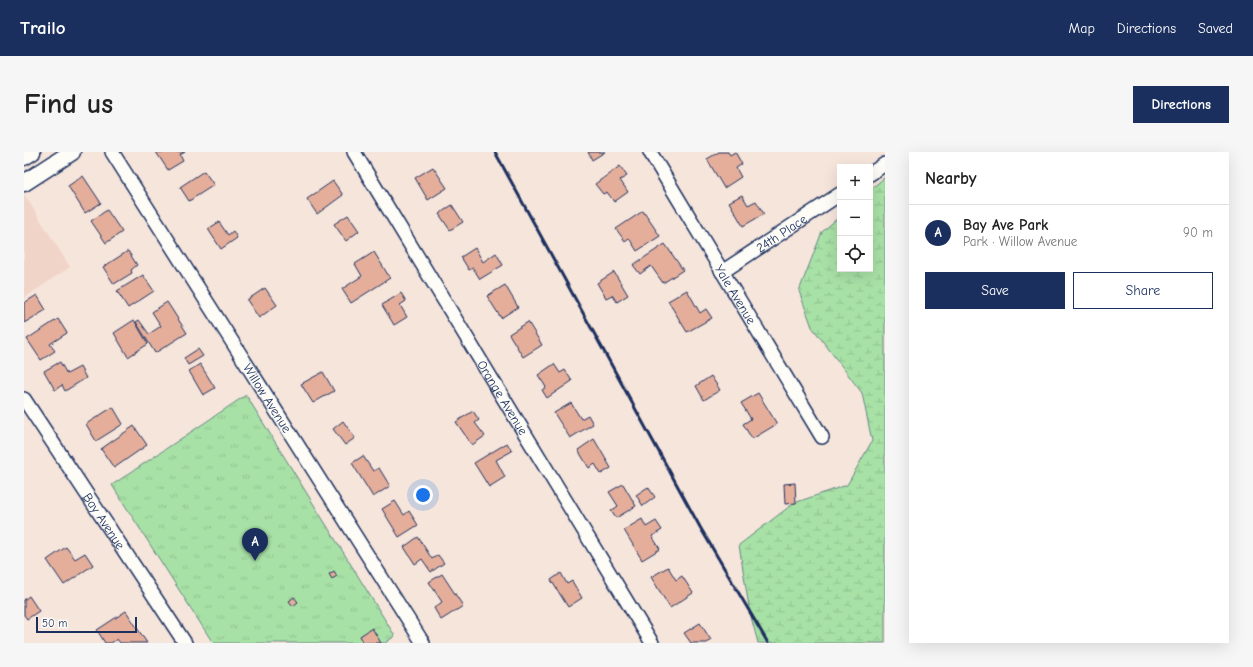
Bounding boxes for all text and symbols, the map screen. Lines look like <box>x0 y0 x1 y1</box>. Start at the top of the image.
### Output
text: Trailo <box>20 17 66 39</box>
text: Map <box>1068 20 1095 37</box>
text: Directions <box>1117 20 1176 37</box>
text: Saved <box>1198 20 1233 37</box>
button: Directions <box>1133 86 1229 123</box>
text: Find us <box>24 88 113 120</box>
map controls <box>837 164 873 272</box>
button: + <box>837 164 873 200</box>
text: Nearby <box>925 169 976 188</box>
button: − <box>837 200 873 236</box>
street label: 24th Place <box>753 210 810 255</box>
text: Bay Ave Park <box>963 216 1048 234</box>
text: A <box>934 225 942 240</box>
text: 90 m <box>1183 225 1213 240</box>
text: Park · Willow Avenue <box>963 234 1077 249</box>
button: locate <box>837 236 873 272</box>
street label: Yale Avenue <box>712 262 760 327</box>
button: Save <box>925 272 1065 309</box>
button: Share <box>1073 272 1213 309</box>
street label: Orange Avenue <box>475 357 532 438</box>
street label: Willow Avenue <box>240 361 295 435</box>
your location <box>413 485 433 505</box>
street label: Bay Avenue <box>80 490 129 552</box>
pin: A <box>242 528 268 561</box>
scale bar <box>36 615 137 634</box>
text: 50 m <box>42 617 67 630</box>

